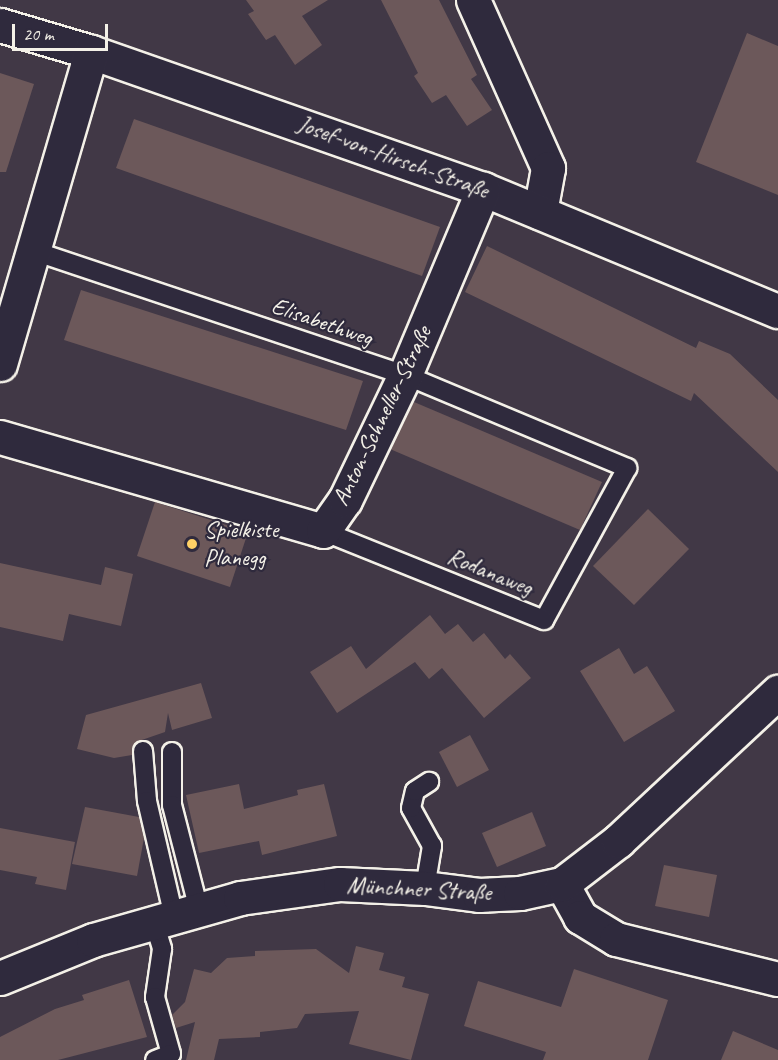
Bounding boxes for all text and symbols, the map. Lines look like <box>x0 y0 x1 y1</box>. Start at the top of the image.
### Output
scale bar <box>15 12 111 50</box>
text: 20 m <box>23 23 54 45</box>
street label: Josef-von-Hirsch-Straße <box>294 109 492 205</box>
street label: Elisabethweg <box>268 291 376 353</box>
street label: Anton-Schneller-Straße <box>326 322 438 510</box>
place label: Spielkiste Planegg <box>204 516 278 572</box>
marker: Spielkiste Planegg <box>185 537 199 551</box>
street label: Rodanaweg <box>443 542 537 602</box>
street label: Münchner Straße <box>345 871 493 907</box>

